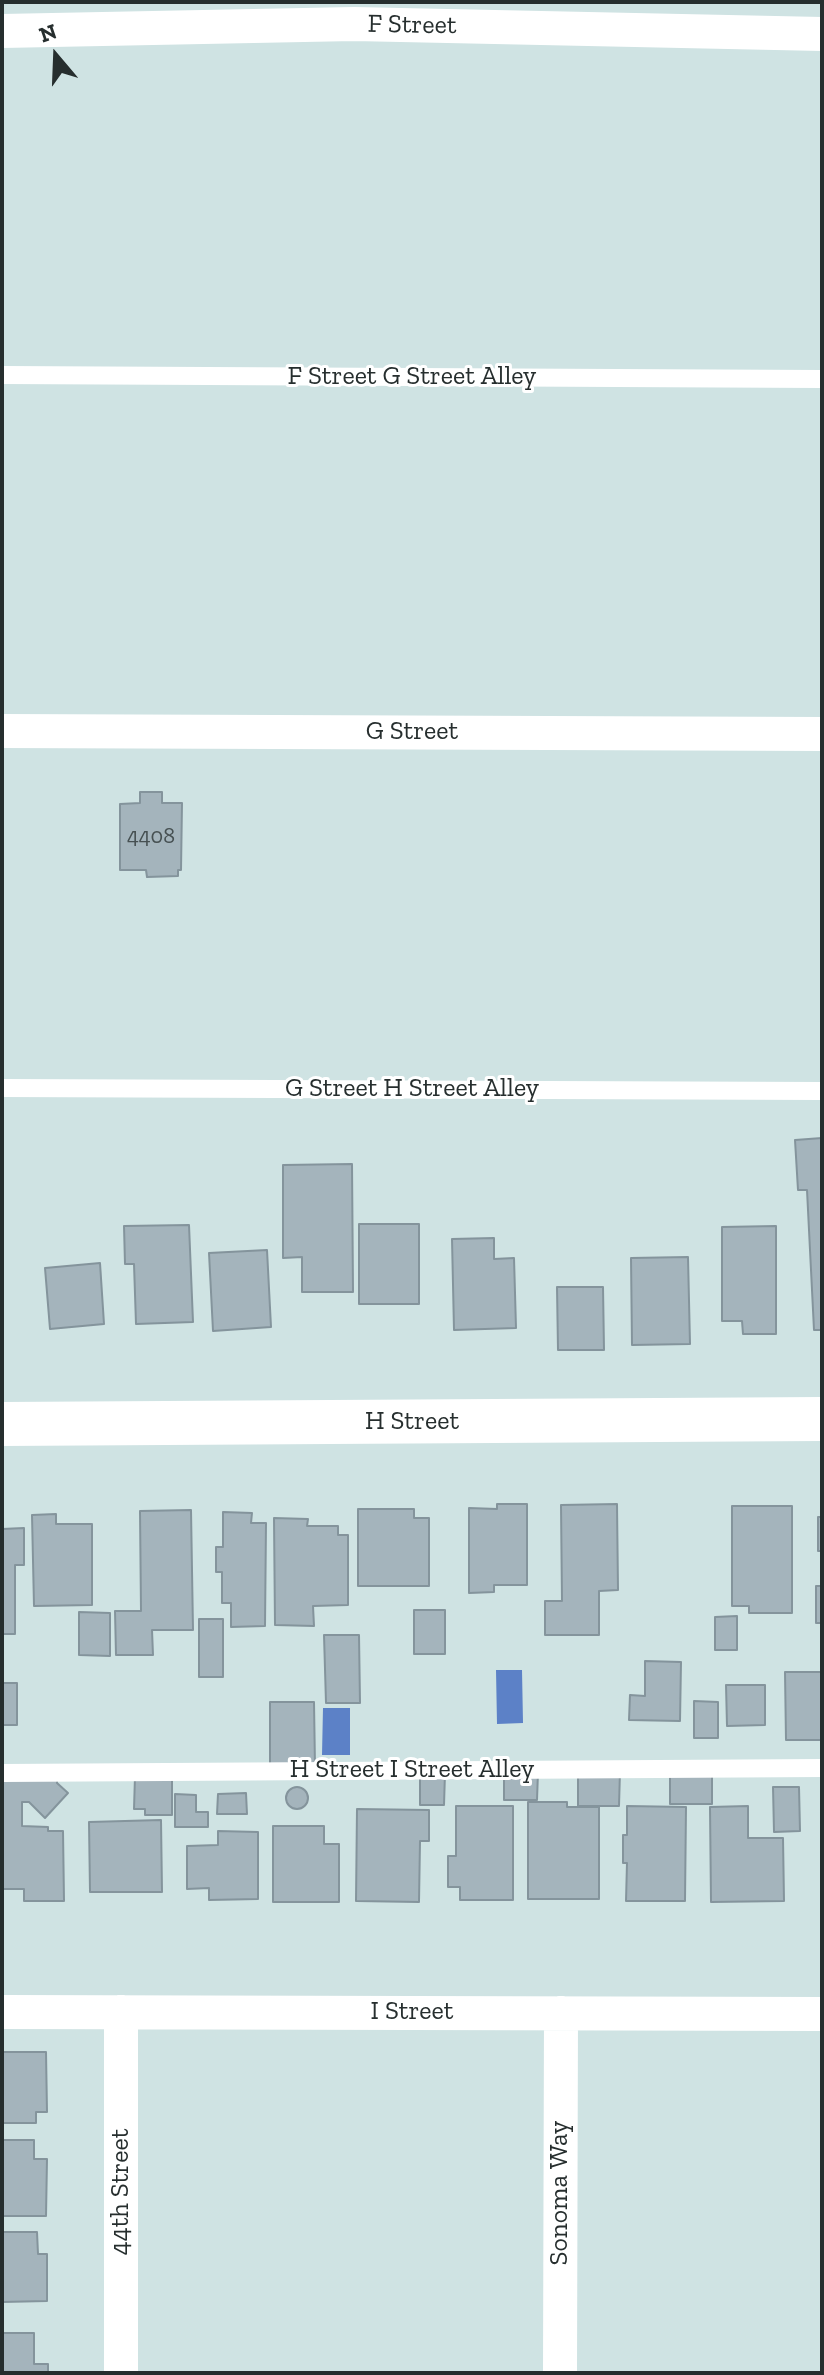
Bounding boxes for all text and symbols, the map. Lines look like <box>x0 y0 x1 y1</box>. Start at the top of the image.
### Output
street label: F Street <box>367 9 457 41</box>
north arrow <box>16 16 96 96</box>
text: N <box>36 17 60 48</box>
street label: F Street G Street Alley <box>288 361 536 393</box>
street label: G Street <box>366 716 458 748</box>
house number: 4408 <box>127 824 175 850</box>
street label: G Street H Street Alley <box>285 1073 539 1105</box>
street label: H Street <box>365 1406 459 1438</box>
street label: H Street I Street Alley <box>290 1754 534 1786</box>
street label: I Street <box>371 1996 453 2028</box>
street label: Sonoma Way <box>544 2121 576 2265</box>
street label: 44th Street <box>105 2129 137 2255</box>

